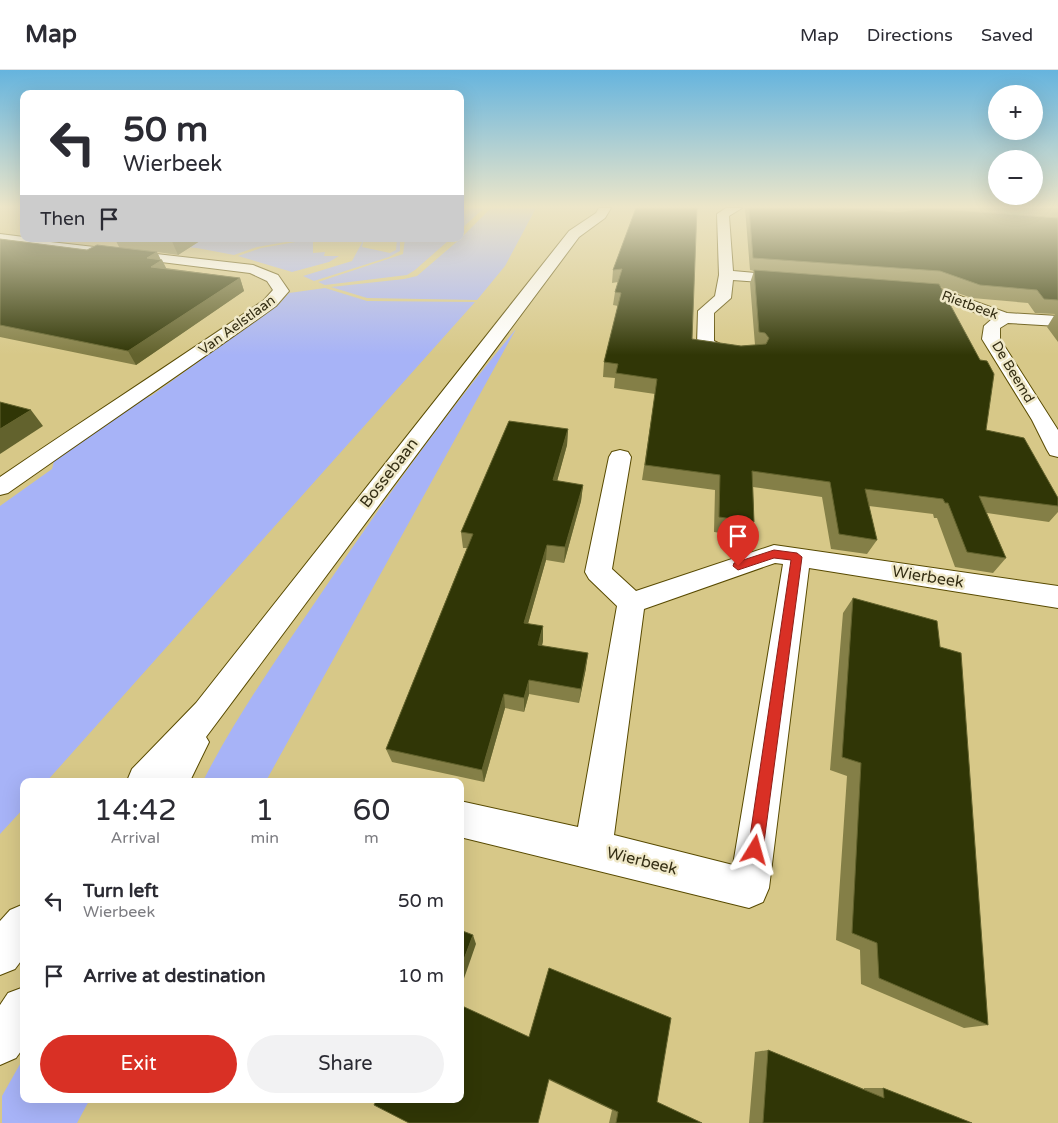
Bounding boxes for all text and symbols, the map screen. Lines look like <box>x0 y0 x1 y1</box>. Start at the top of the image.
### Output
text: Map <box>25 20 77 49</box>
text: Map <box>800 24 839 46</box>
text: Directions <box>867 24 953 46</box>
text: Saved <box>981 24 1033 46</box>
map controls <box>988 85 1043 205</box>
button: + <box>988 85 1043 140</box>
text: 50 m <box>123 109 208 151</box>
icon: left <box>40 110 105 175</box>
button: − <box>988 150 1043 205</box>
text: Wierbeek <box>123 151 222 177</box>
icon: arrive <box>95 205 123 233</box>
text: Then <box>40 208 85 230</box>
street label: Rietbeek <box>939 287 1001 323</box>
street label: Van Aelstlaan <box>195 292 279 358</box>
street label: De Beemd <box>988 338 1038 406</box>
street label: Bossebaan <box>356 434 422 512</box>
pin <box>717 515 759 566</box>
icon: arrive <box>724 522 752 550</box>
street label: Wierbeek <box>891 561 965 593</box>
text: 14:42 <box>94 792 177 829</box>
text: 1 <box>255 792 274 829</box>
text: 60 <box>353 792 390 829</box>
position arrow <box>728 823 780 875</box>
text: Arrival <box>111 828 160 848</box>
text: min <box>251 828 279 848</box>
text: m <box>364 828 379 848</box>
street label: Wierbeek <box>605 843 680 879</box>
text: Turn left <box>83 880 159 902</box>
icon: left <box>40 887 68 915</box>
text: 50 m <box>398 890 444 912</box>
text: Wierbeek <box>83 902 155 922</box>
icon: arrive <box>40 962 68 990</box>
text: Arrive at destination <box>83 965 266 987</box>
text: 10 m <box>398 965 444 987</box>
button: Exit <box>40 1035 237 1093</box>
button: Share <box>247 1035 444 1093</box>

